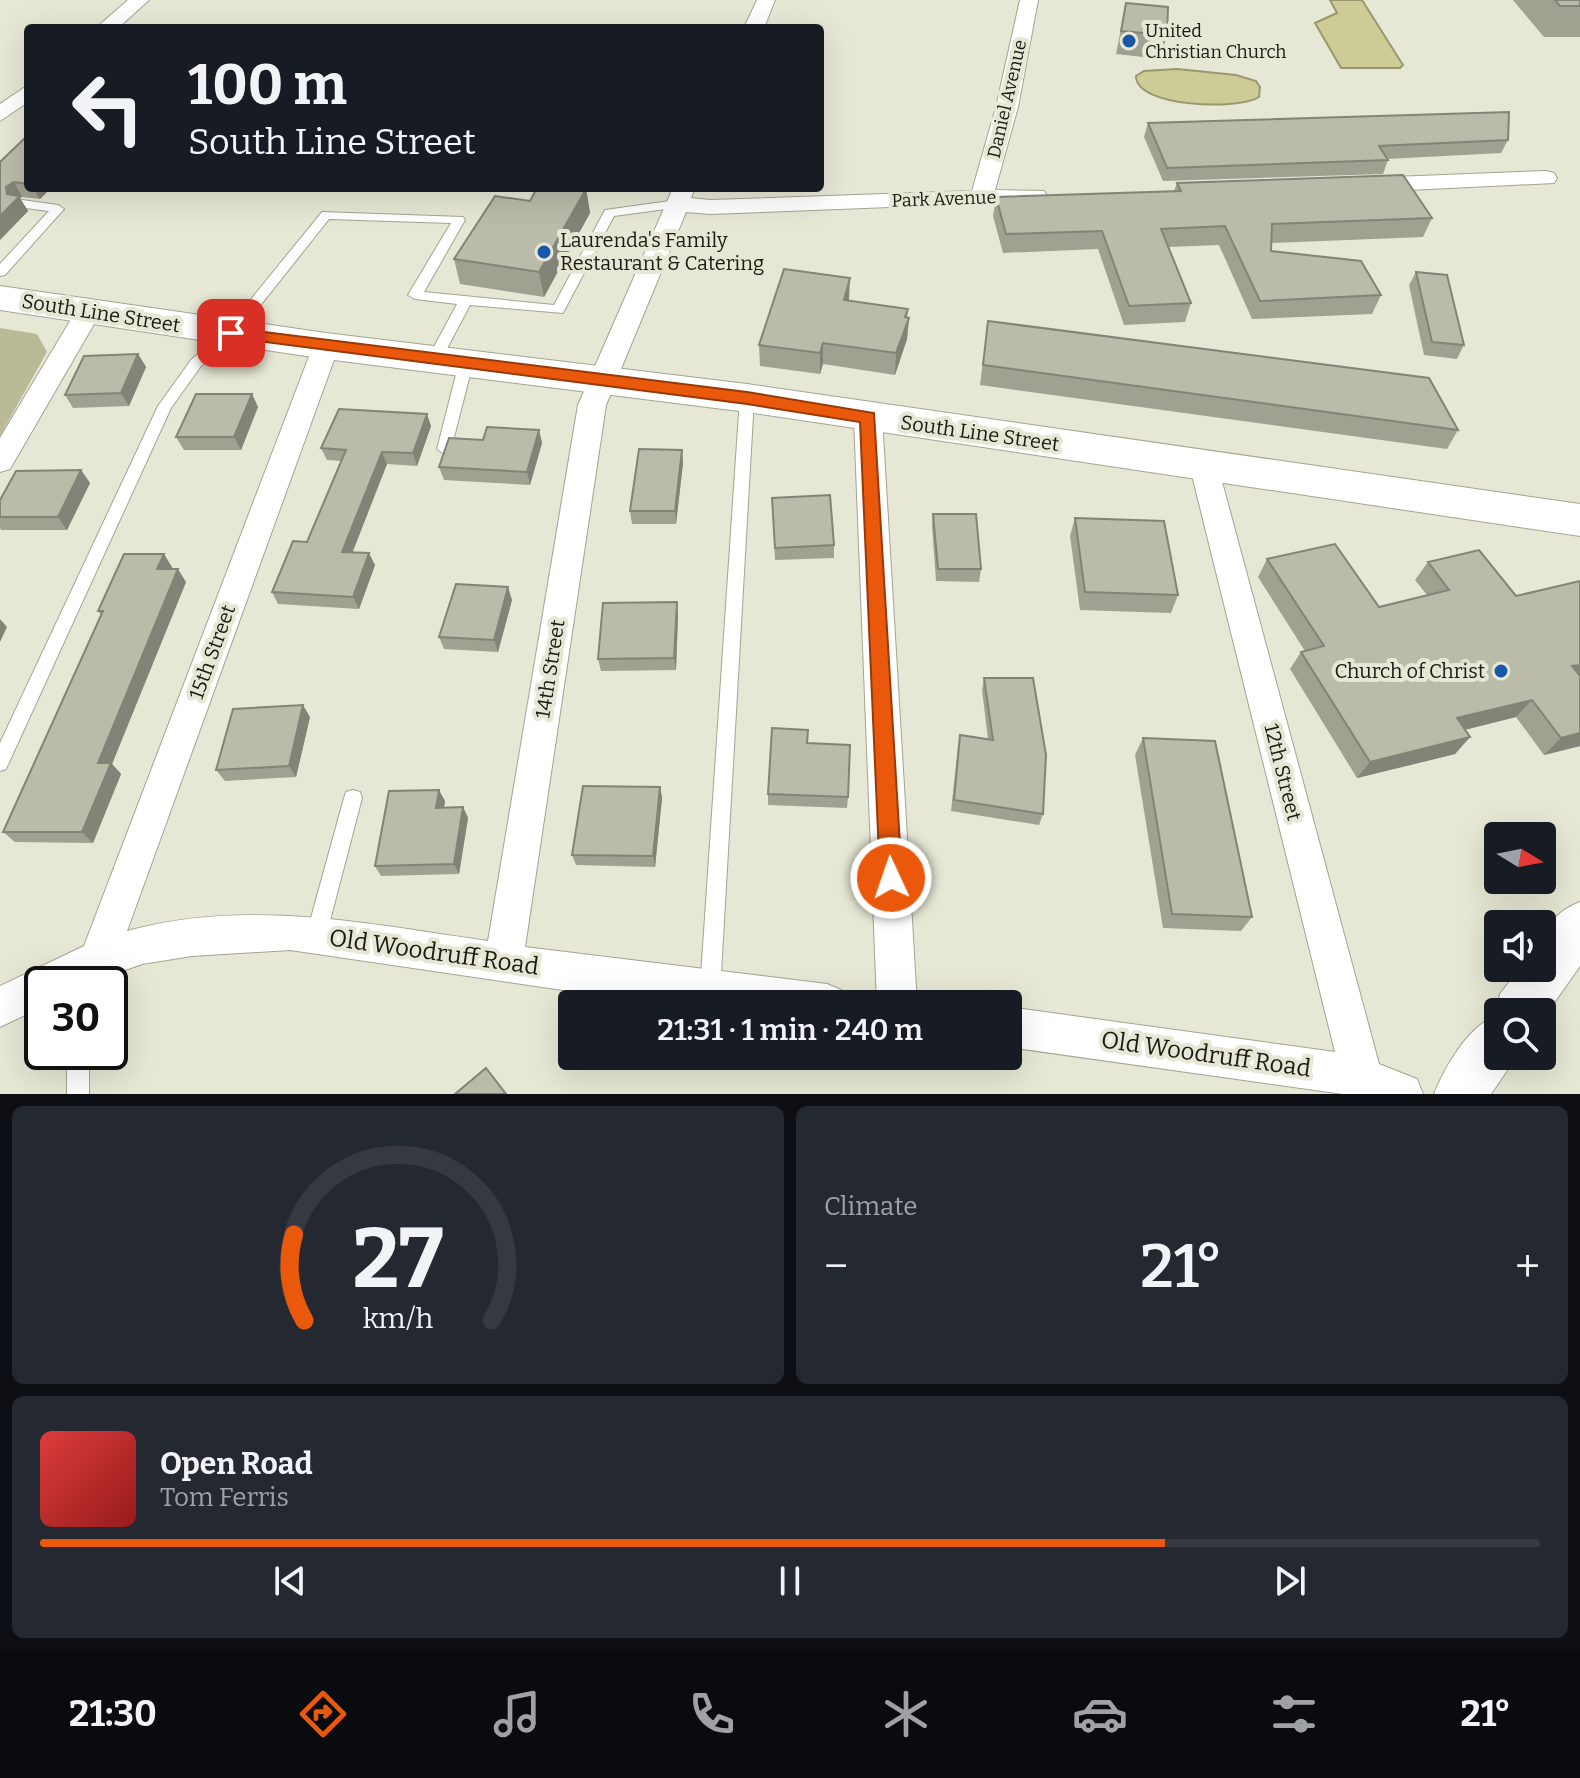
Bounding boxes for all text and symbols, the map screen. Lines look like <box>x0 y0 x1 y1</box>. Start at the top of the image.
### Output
place label: United Christian Church <box>1145 20 1287 63</box>
marker: United Christian Church <box>1120 32 1138 50</box>
street label: Daniel Avenue <box>983 38 1031 160</box>
text: 100 m <box>188 52 347 119</box>
icon: left <box>56 56 160 160</box>
text: South Line Street <box>188 120 476 164</box>
street label: Park Avenue <box>891 186 997 212</box>
place label: Laurenda's Family Restaurant & Catering <box>560 228 764 275</box>
marker: Laurenda's Family Restaurant & Catering <box>535 243 553 261</box>
street label: South Line Street <box>20 289 182 337</box>
pin <box>197 299 265 367</box>
icon: arrive <box>209 311 253 355</box>
street label: South Line Street <box>899 410 1061 456</box>
street label: 15th Street <box>184 601 240 703</box>
street label: 14th Street <box>530 618 570 720</box>
place label: Church of Christ <box>1335 659 1485 683</box>
marker: Church of Christ <box>1492 662 1510 680</box>
street label: 12th Street <box>1259 721 1307 823</box>
north arrow <box>1484 822 1556 894</box>
map controls <box>1484 822 1556 1070</box>
position arrow <box>849 836 933 920</box>
button: sound <box>1484 910 1556 982</box>
street label: Old Woodruff Road <box>327 923 541 981</box>
speed limit sign: 30 <box>24 966 128 1070</box>
button: search <box>1484 998 1556 1070</box>
text: 21:31 · 1 min · 240 m <box>657 1012 923 1048</box>
street label: Old Woodruff Road <box>1099 1025 1313 1083</box>
text: Climate <box>824 1191 918 1222</box>
text: 27 <box>352 1209 444 1309</box>
text: 21° <box>1140 1231 1223 1303</box>
text: − <box>824 1240 848 1293</box>
text: + <box>1515 1240 1540 1293</box>
text: km/h <box>363 1301 434 1336</box>
text: Open Road <box>160 1446 313 1482</box>
text: Tom Ferris <box>160 1482 289 1513</box>
icon: previous <box>268 1559 312 1603</box>
icon: pause <box>768 1559 812 1603</box>
icon: next <box>1268 1559 1312 1603</box>
icon: directions <box>295 1686 351 1742</box>
icon: music <box>489 1686 545 1742</box>
icon: phone <box>684 1686 740 1742</box>
icon: climate <box>878 1686 934 1742</box>
icon: car <box>1072 1686 1128 1742</box>
icon: filters <box>1266 1686 1322 1742</box>
text: 21:30 <box>69 1692 157 1736</box>
text: 21° <box>1461 1692 1511 1736</box>

